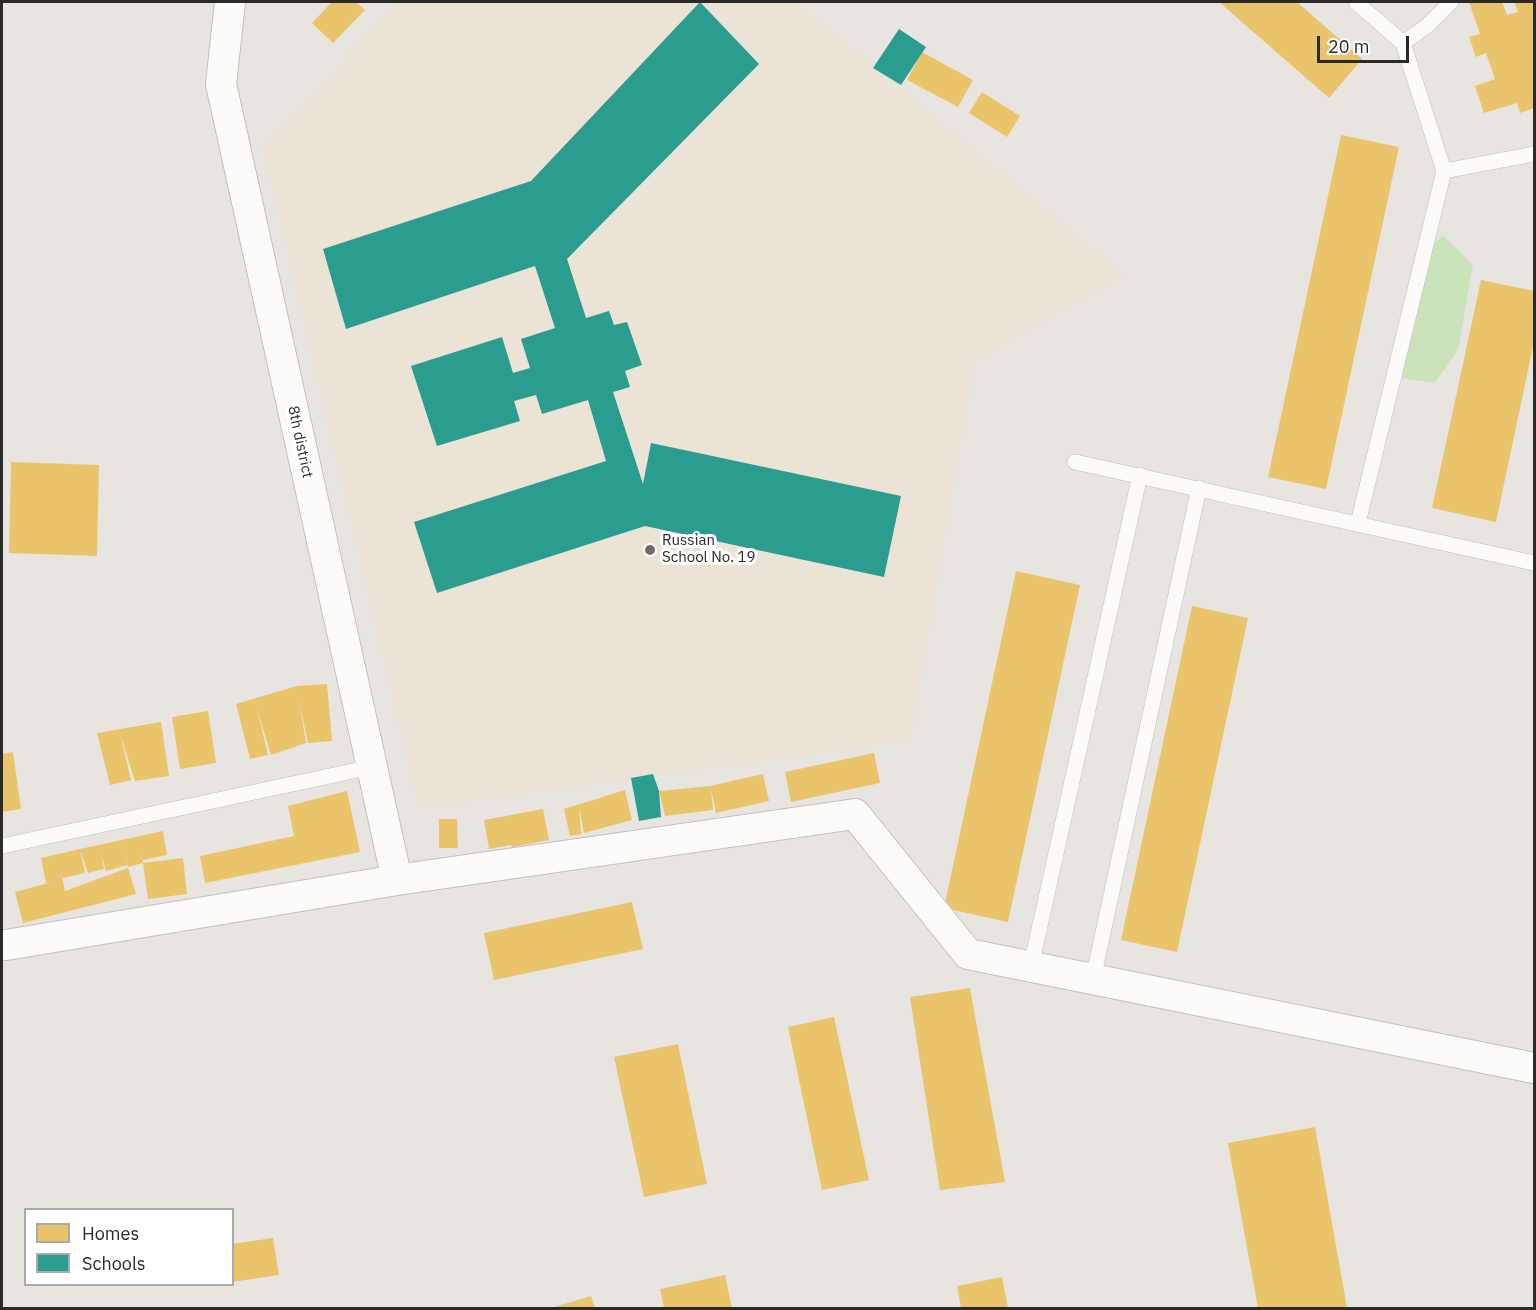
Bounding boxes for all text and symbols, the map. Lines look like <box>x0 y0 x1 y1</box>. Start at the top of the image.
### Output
scale bar <box>1320 24 1412 62</box>
text: 20 m <box>1328 35 1370 58</box>
street label: 8th district <box>284 404 316 480</box>
place label: Russian School No. 19 <box>662 532 756 567</box>
marker: Russian School No. 19 <box>643 543 657 557</box>
legend <box>24 1208 234 1286</box>
text: Homes <box>82 1222 139 1245</box>
text: Schools <box>82 1252 146 1275</box>

